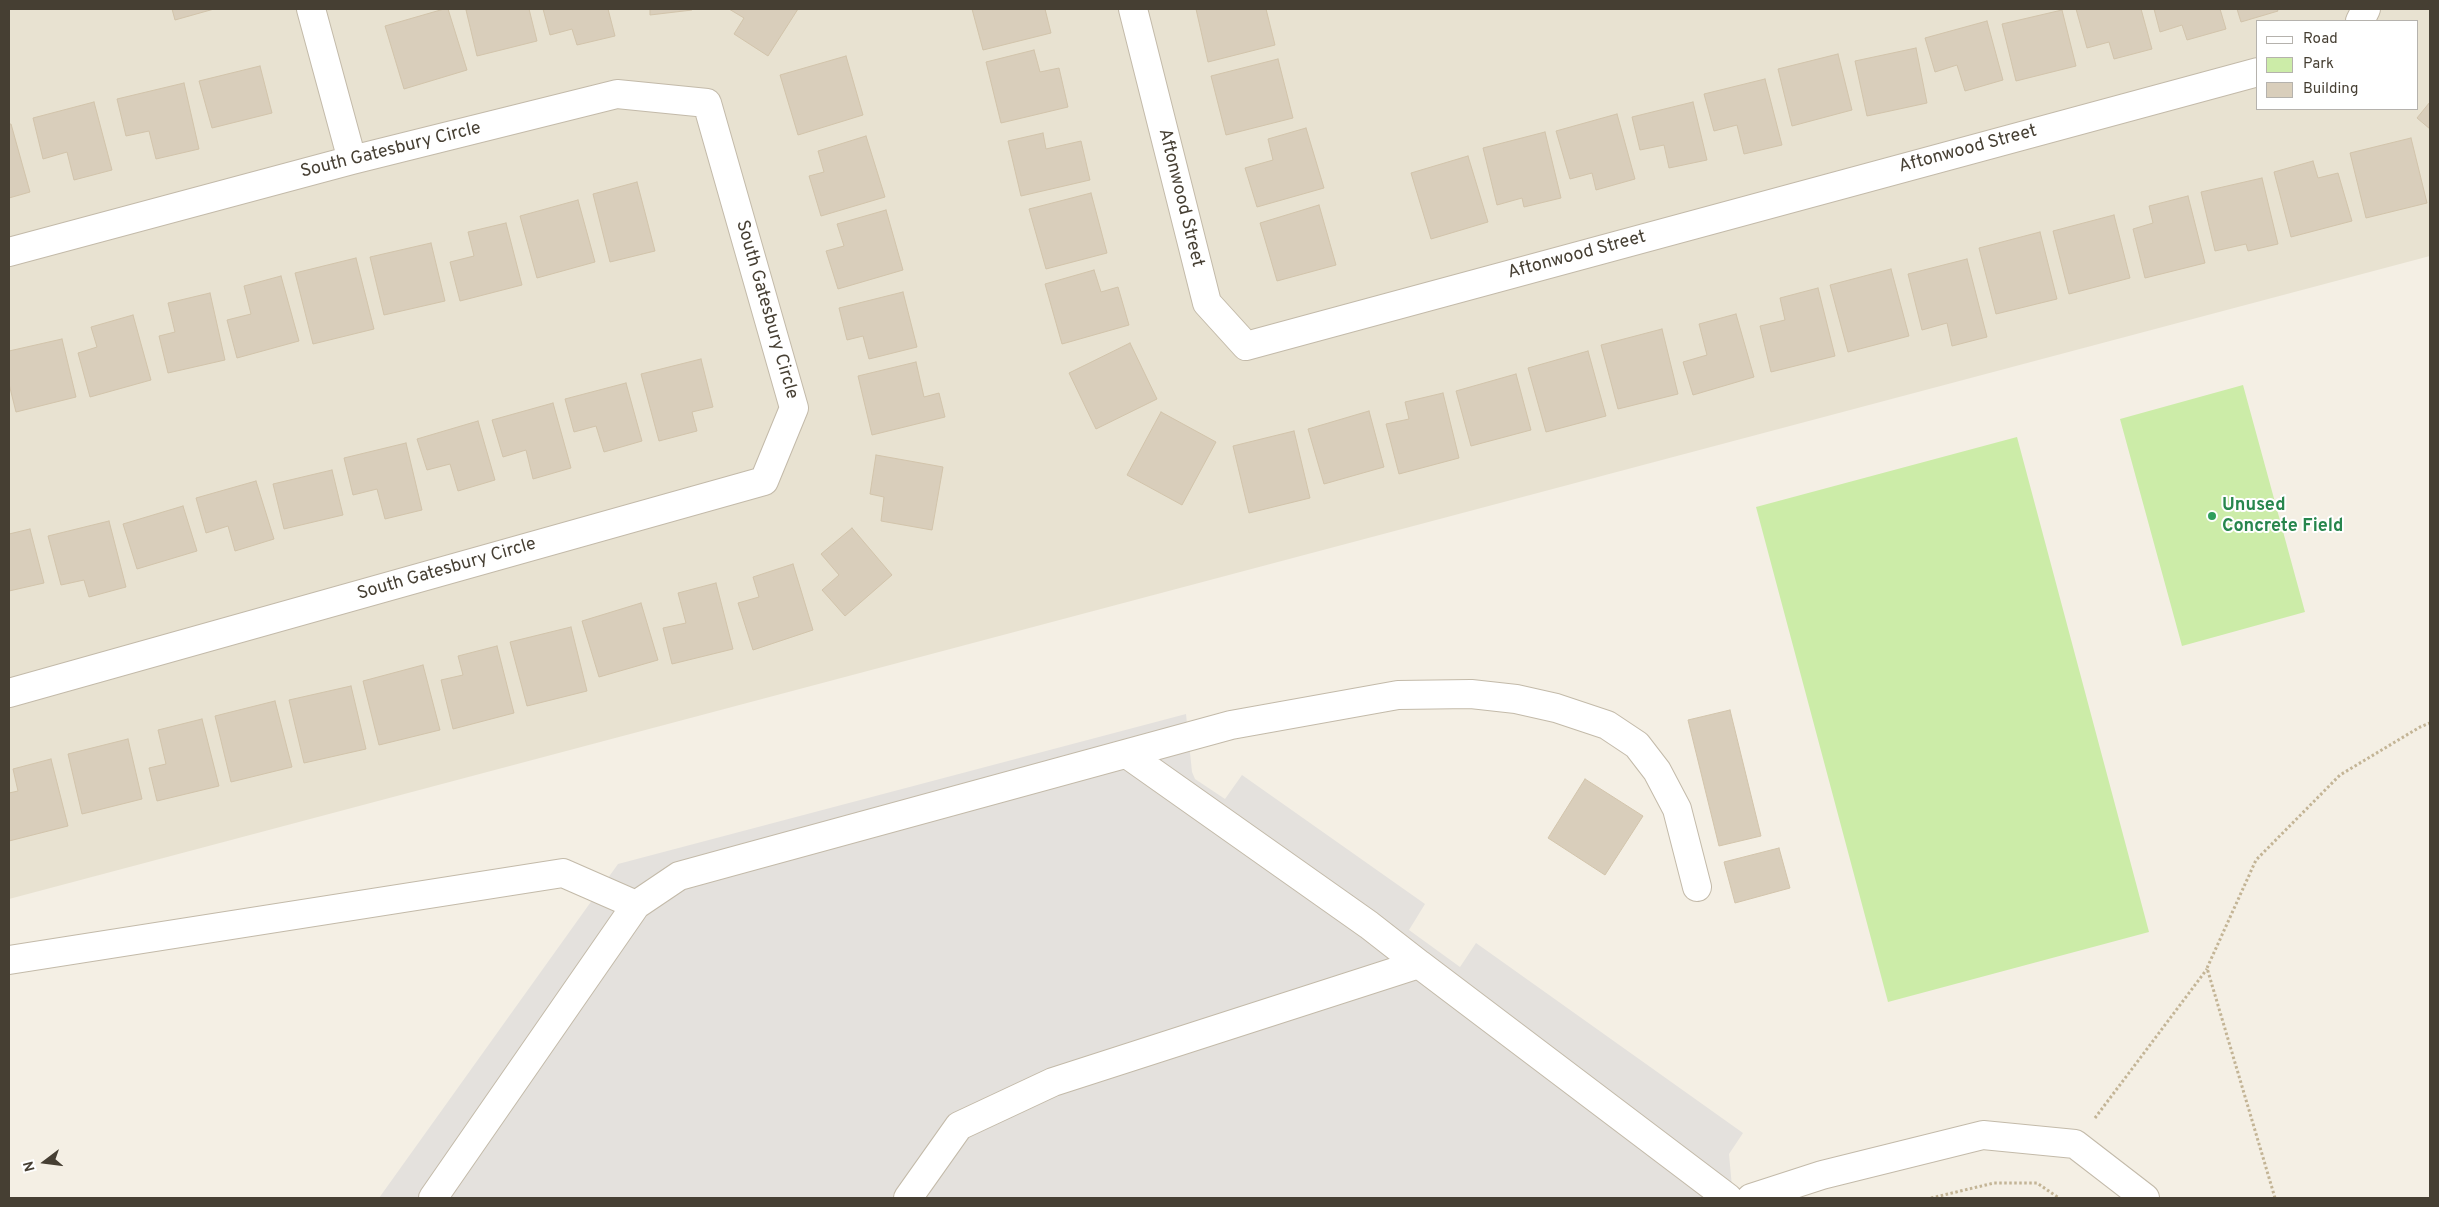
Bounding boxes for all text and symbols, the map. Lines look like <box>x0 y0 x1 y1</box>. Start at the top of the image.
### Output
legend <box>2256 20 2419 110</box>
text: Road <box>2303 30 2338 49</box>
text: Park <box>2303 55 2334 74</box>
text: Building <box>2303 80 2358 99</box>
street label: South Gatesbury Circle <box>299 118 483 184</box>
street label: Aftonwood Street <box>1897 121 2039 179</box>
street label: Aftonwood Street <box>1152 127 1208 269</box>
street label: South Gatesbury Circle <box>730 218 802 402</box>
street label: Aftonwood Street <box>1506 227 1648 285</box>
place label: Unused Concrete Field <box>2222 495 2343 538</box>
marker: Unused Concrete Field <box>2206 510 2218 522</box>
street label: South Gatesbury Circle <box>355 534 539 606</box>
north arrow <box>20 1137 70 1187</box>
text: N <box>21 1159 40 1173</box>

